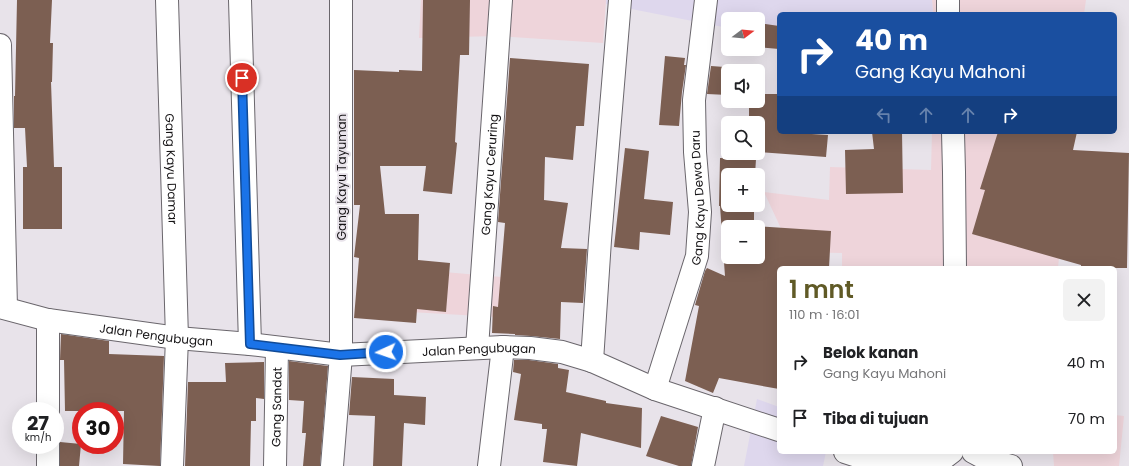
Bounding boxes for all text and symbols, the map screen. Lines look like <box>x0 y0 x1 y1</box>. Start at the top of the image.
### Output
north arrow <box>721 12 765 56</box>
map controls <box>721 12 765 264</box>
text: 40 m <box>855 21 928 60</box>
icon: right <box>789 28 841 80</box>
text: Gang Kayu Mahoni <box>855 59 1026 84</box>
pin <box>225 61 259 95</box>
button: sound <box>721 64 765 108</box>
icon: arrive <box>231 67 253 89</box>
icon: left <box>873 104 895 126</box>
icon: ahead <box>915 104 937 126</box>
icon: ahead <box>957 104 979 126</box>
icon: right <box>999 104 1021 126</box>
street label: Gang Kayu Damar <box>162 113 182 225</box>
street label: Gang Kayu Ceruring <box>476 113 502 236</box>
street label: Gang Kayu Tayuman <box>333 114 350 240</box>
button: search <box>721 116 765 160</box>
street label: Gang Kayu Dewa Daru <box>686 130 709 267</box>
button: + <box>721 168 765 212</box>
button: − <box>721 220 765 264</box>
text: 1 mnt <box>789 273 854 306</box>
button: close <box>1063 279 1105 321</box>
text: 110 m · 16:01 <box>789 305 860 324</box>
street label: Jalan Pengubugan <box>99 319 214 349</box>
position arrow <box>365 331 407 373</box>
street label: Jalan Pengubugan <box>422 338 537 359</box>
text: Belok kanan <box>823 342 918 363</box>
icon: right <box>789 351 811 373</box>
text: 40 m <box>1067 352 1105 373</box>
text: Gang Kayu Mahoni <box>823 364 946 383</box>
street label: Gang Sandat <box>267 367 285 447</box>
speed limit sign: 30 <box>72 402 124 454</box>
icon: arrive <box>789 407 811 429</box>
text: Tiba di tujuan <box>823 408 929 429</box>
text: 70 m <box>1068 408 1105 429</box>
text: 27 <box>27 409 49 437</box>
text: km/h <box>25 430 51 445</box>

